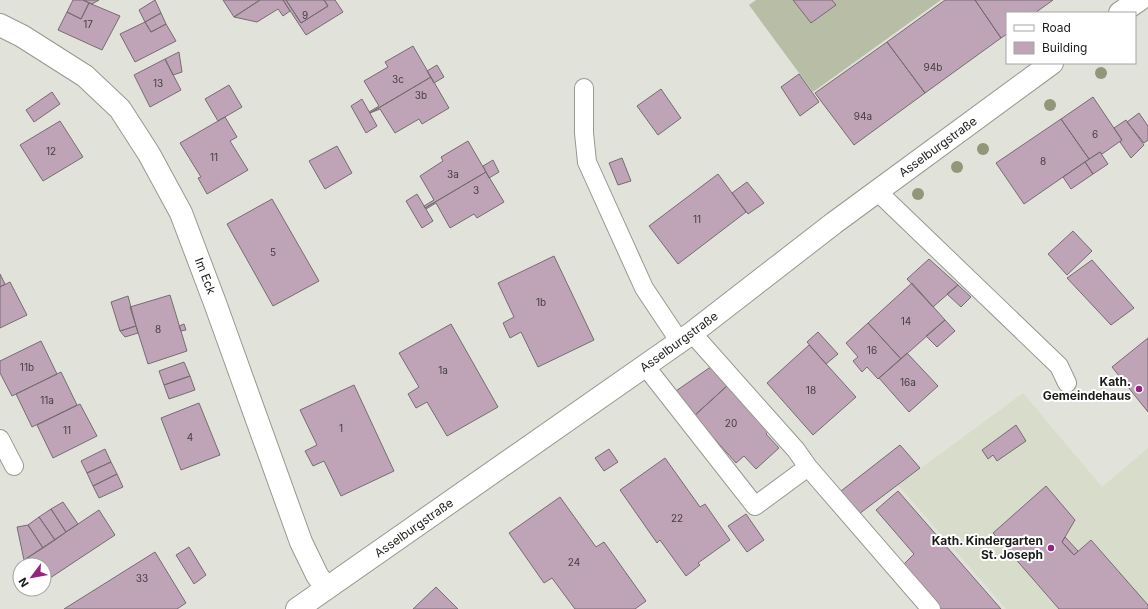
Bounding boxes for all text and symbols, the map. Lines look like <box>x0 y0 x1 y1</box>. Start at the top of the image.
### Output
house number: 9 <box>302 9 308 21</box>
legend <box>1006 12 1136 64</box>
house number: 17 <box>83 18 93 30</box>
text: Road <box>1042 20 1071 35</box>
text: Building <box>1042 40 1087 55</box>
house number: 94b <box>924 61 942 73</box>
house number: 3c <box>392 73 404 85</box>
house number: 13 <box>153 77 163 89</box>
house number: 3b <box>415 89 427 101</box>
house number: 94a <box>854 110 872 122</box>
street label: Asselburgstraße <box>896 113 980 180</box>
house number: 6 <box>1092 128 1098 140</box>
house number: 12 <box>46 145 56 157</box>
house number: 11 <box>210 151 218 163</box>
house number: 8 <box>1040 155 1046 167</box>
house number: 3a <box>447 168 459 180</box>
house number: 3 <box>473 184 479 196</box>
house number: 11 <box>693 213 701 225</box>
house number: 5 <box>270 246 276 258</box>
street label: Im Eck <box>192 256 219 297</box>
house number: 1b <box>536 296 546 308</box>
street label: Asselburgstraße <box>637 308 721 375</box>
house number: 14 <box>901 315 911 327</box>
house number: 8 <box>155 323 161 335</box>
house number: 16 <box>867 344 877 356</box>
house number: 11b <box>20 361 34 373</box>
house number: 1a <box>438 364 448 376</box>
place label: Kath. Gemeindehaus <box>1043 374 1131 403</box>
house number: 16a <box>900 376 916 388</box>
house number: 18 <box>806 384 816 396</box>
marker: Kath. Gemeindehaus <box>1134 384 1144 394</box>
house number: 11a <box>40 394 54 406</box>
house number: 20 <box>725 417 737 429</box>
house number: 1 <box>339 422 343 434</box>
house number: 11 <box>63 424 71 436</box>
house number: 4 <box>187 431 193 443</box>
street label: Asselburgstraße <box>371 495 456 560</box>
house number: 22 <box>671 512 683 524</box>
place label: Kath. Kindergarten St. Joseph <box>932 533 1043 562</box>
marker: Kath. Kindergarten St. Joseph <box>1046 543 1056 553</box>
house number: 24 <box>568 556 580 568</box>
north arrow <box>12 557 52 597</box>
house number: 33 <box>136 572 148 584</box>
text: N <box>15 575 32 590</box>

